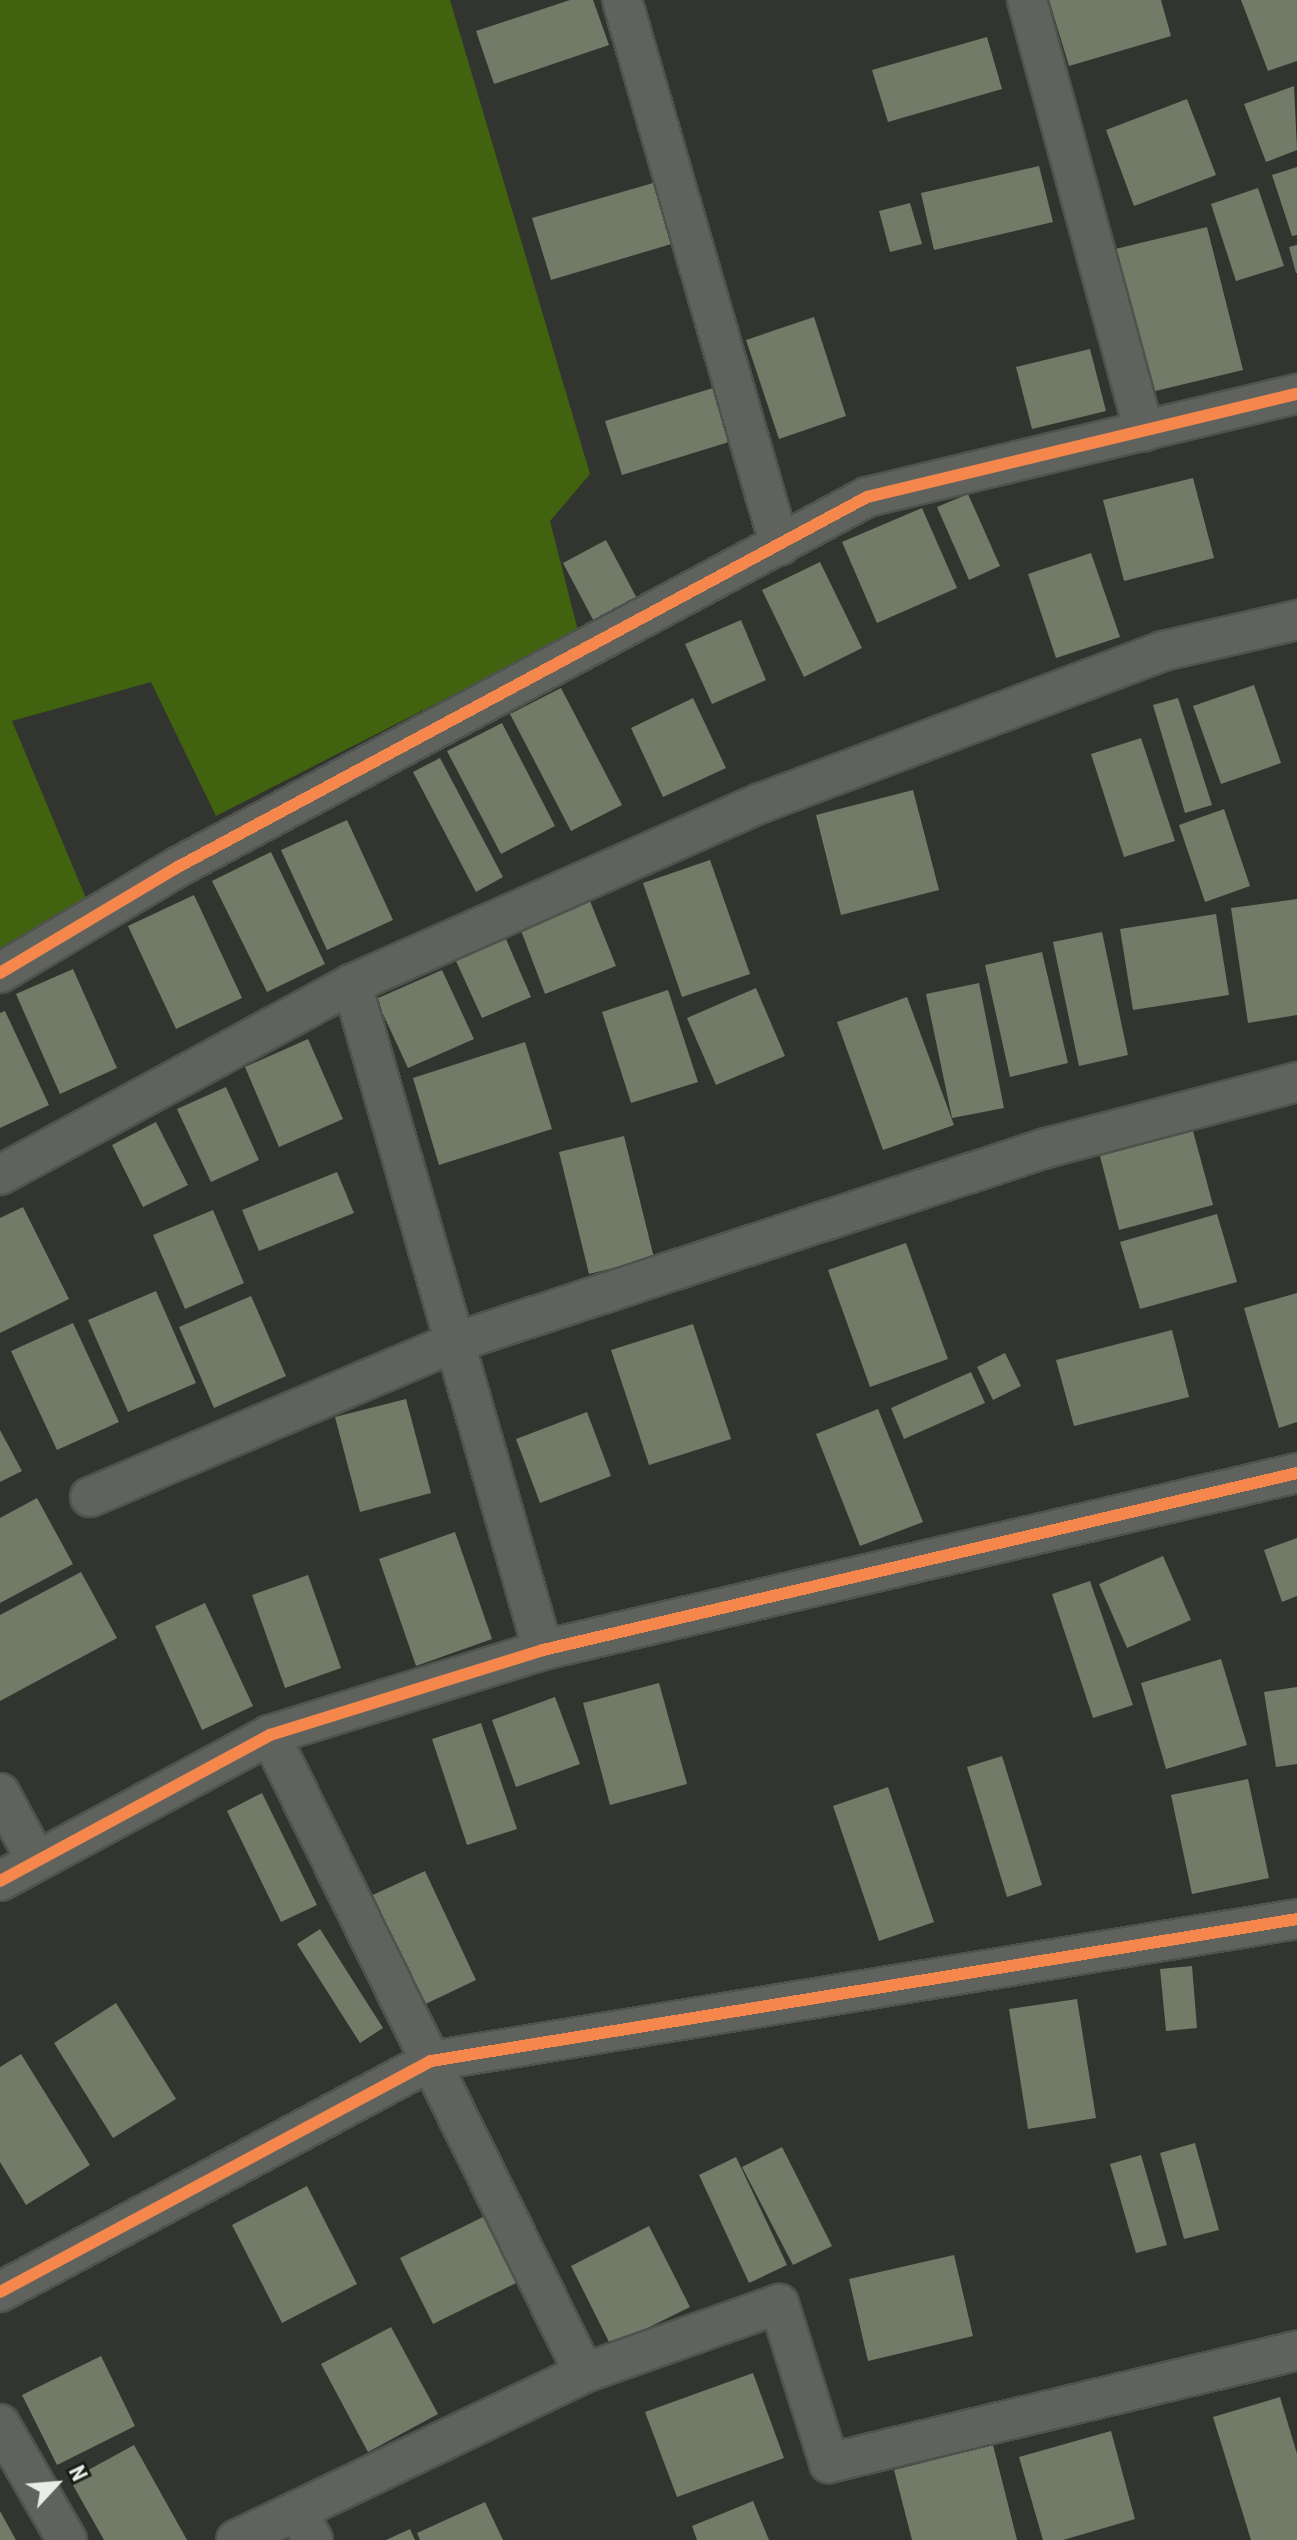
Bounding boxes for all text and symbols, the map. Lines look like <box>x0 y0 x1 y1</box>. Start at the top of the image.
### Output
north arrow <box>16 2444 96 2524</box>
text: N <box>64 2462 92 2485</box>

